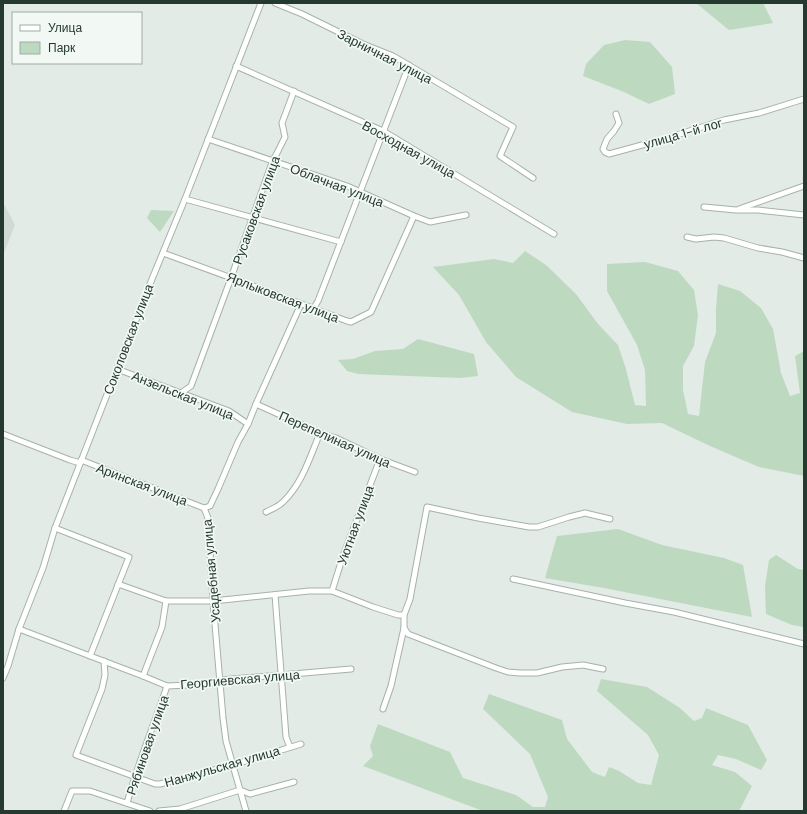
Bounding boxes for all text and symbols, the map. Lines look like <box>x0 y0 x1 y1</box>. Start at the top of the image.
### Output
legend <box>12 12 142 64</box>
text: Улица <box>48 20 82 36</box>
street label: Зарничная улица <box>335 25 436 88</box>
text: Парк <box>48 40 76 56</box>
street label: улица 1-й лог <box>642 114 725 153</box>
street label: Восходная улица <box>359 117 459 182</box>
street label: Русаковская улица <box>229 153 284 267</box>
street label: Облачная улица <box>288 160 387 211</box>
street label: Ярлыковская улица <box>224 268 342 327</box>
street label: Соколовская улица <box>100 281 158 397</box>
street label: Анзельская улица <box>129 367 237 424</box>
street label: Перепелиная улица <box>276 407 394 472</box>
street label: Аринская улица <box>94 459 191 510</box>
street label: Уютная улица <box>333 482 378 567</box>
street label: Усадебная улица <box>198 518 224 623</box>
street label: Георгиевская улица <box>180 666 301 693</box>
street label: Рябиновая улица <box>122 692 173 797</box>
street label: Нанжульская улица <box>163 742 282 791</box>

